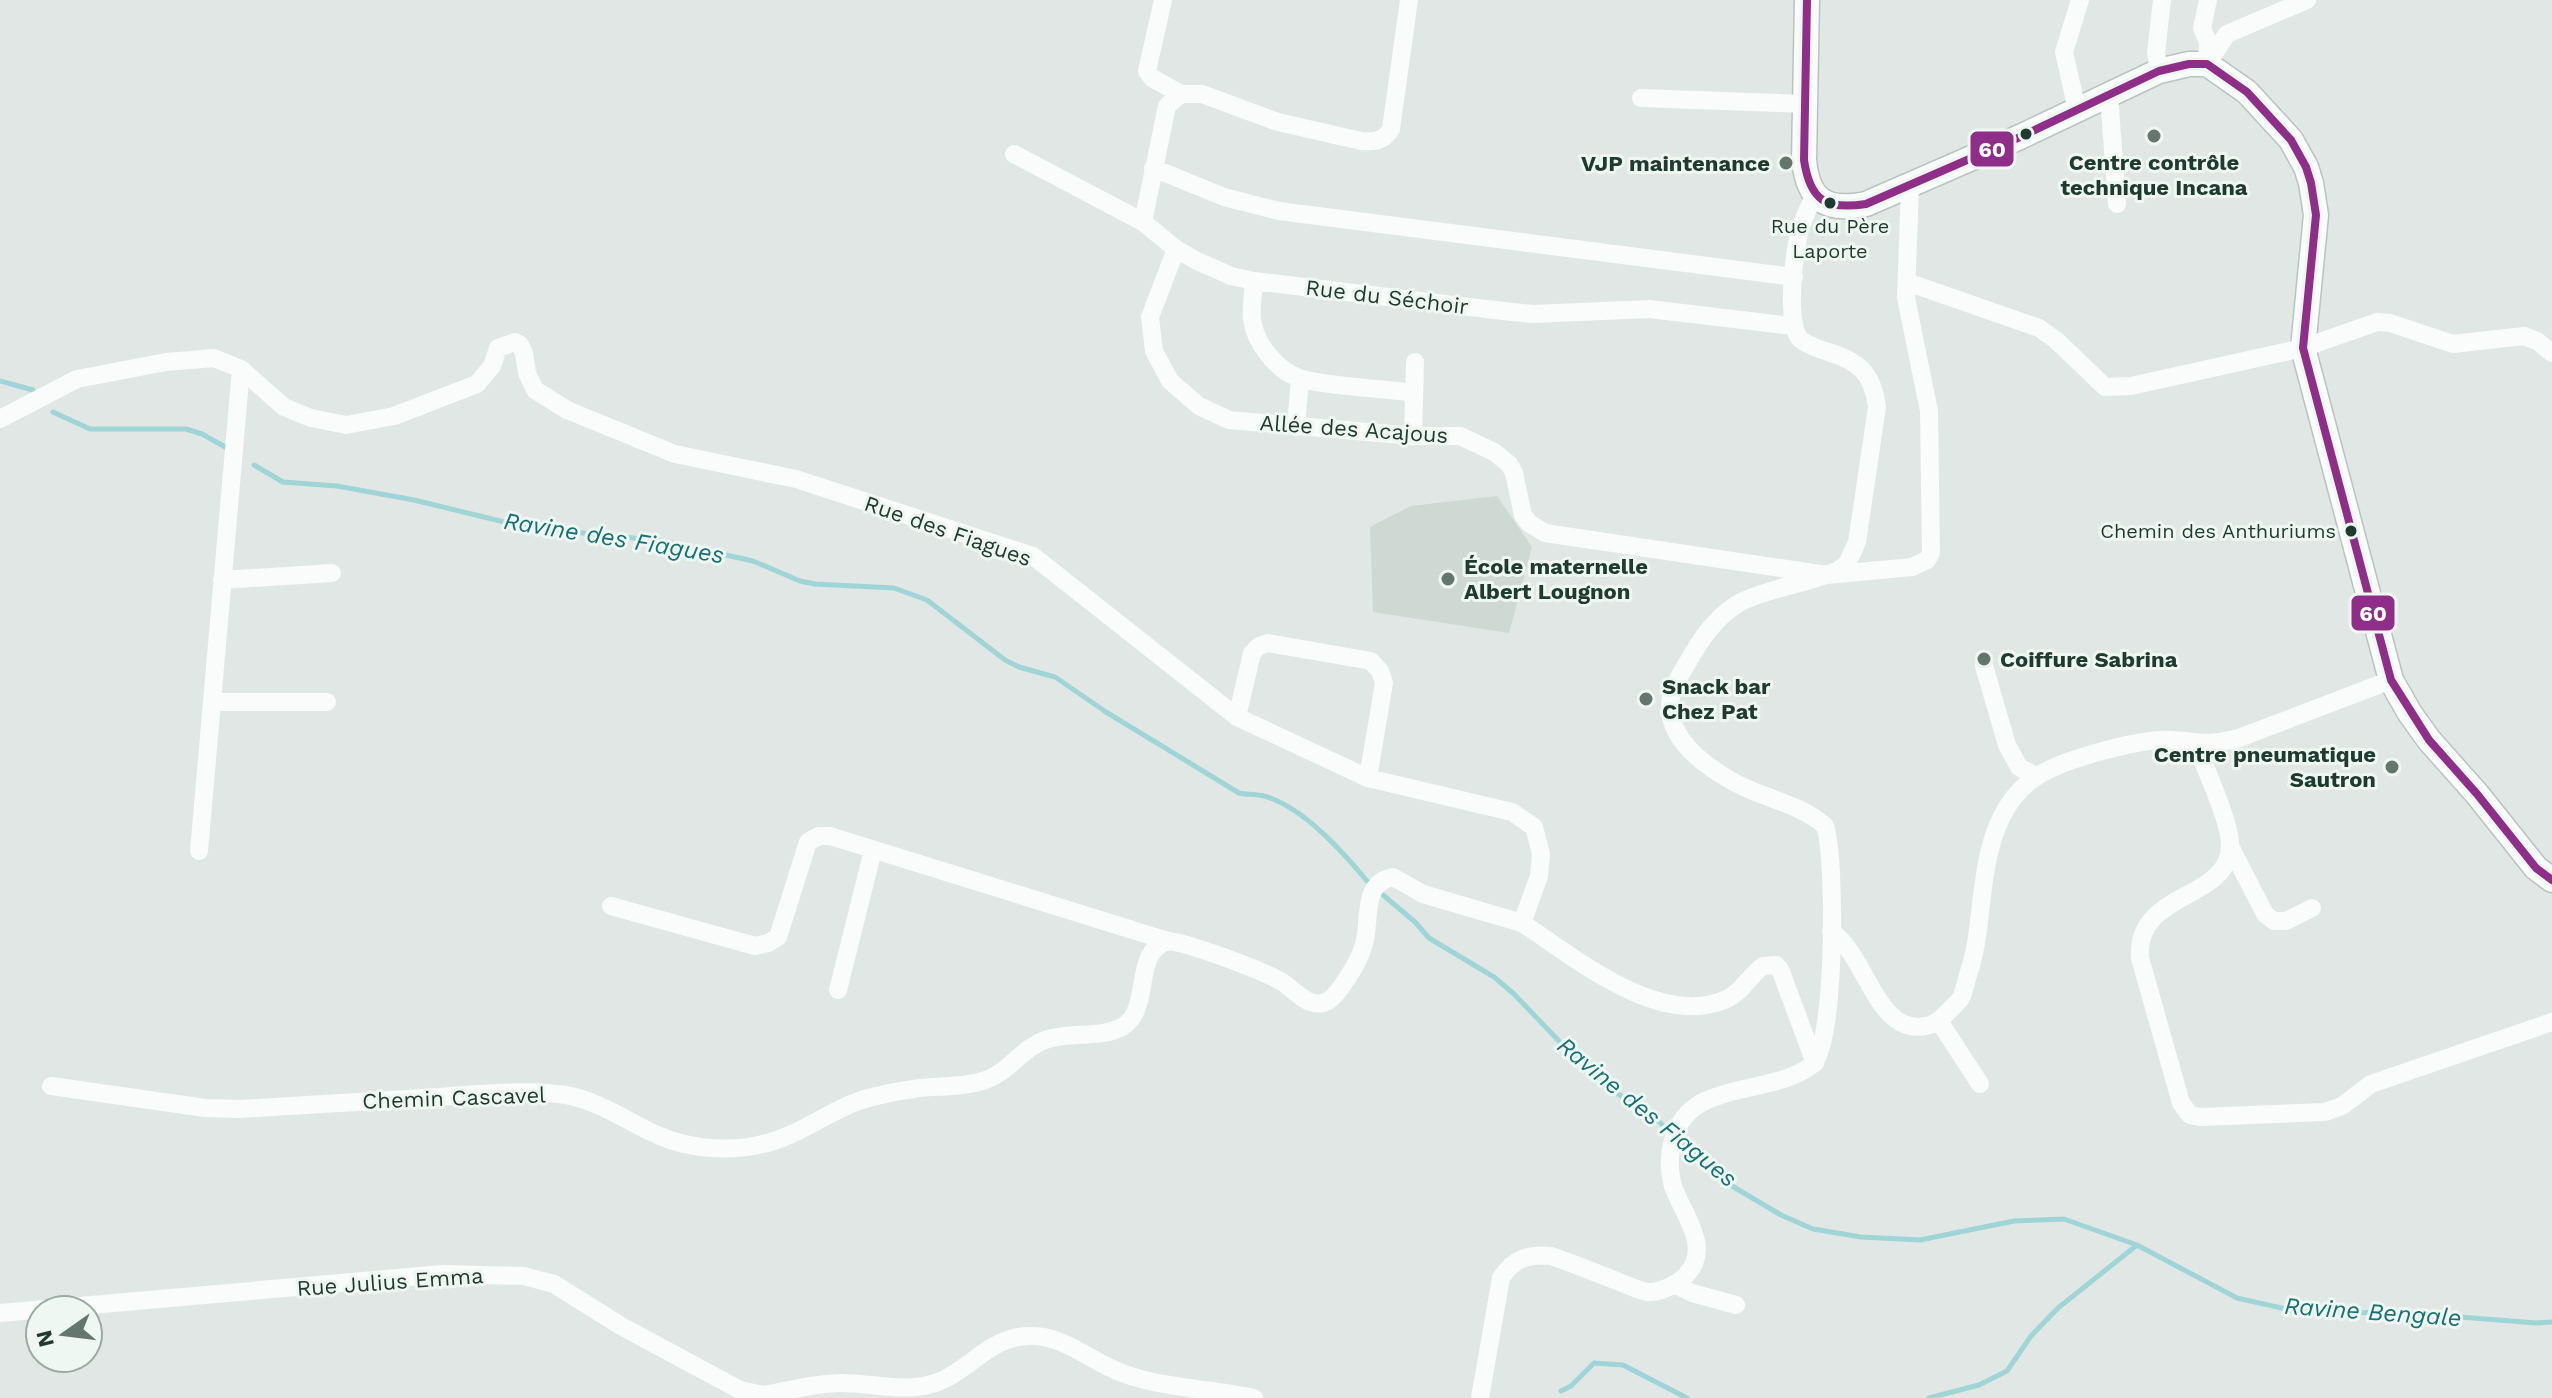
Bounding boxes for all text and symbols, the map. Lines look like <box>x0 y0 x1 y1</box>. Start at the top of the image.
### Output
unlabelled marker <box>2018 126 2034 142</box>
marker: Centre contrôle technique Incana <box>2145 127 2163 145</box>
line badge: 60 <box>1969 130 2015 168</box>
text: 60 <box>1978 137 2006 162</box>
place label: Centre contrôle technique Incana <box>2060 150 2248 200</box>
place label: VJP maintenance <box>1581 151 1770 176</box>
marker: VJP maintenance <box>1777 154 1795 172</box>
marker: Rue du Père Laporte <box>1822 195 1838 211</box>
place label: Rue du Père Laporte <box>1771 214 1889 263</box>
street label: Rue du Séchoir <box>1304 275 1470 319</box>
street label: Allée des Acajous <box>1259 410 1449 448</box>
street label: Rue des Fiagues <box>861 491 1035 571</box>
water label: Ravine des Fiagues <box>502 507 726 569</box>
place label: Chemin des Anthuriums <box>2100 519 2336 543</box>
marker: Chemin des Anthuriums <box>2343 523 2359 539</box>
place label: École maternelle Albert Lougnon <box>1464 554 1648 604</box>
marker: École maternelle Albert Lougnon <box>1439 570 1457 588</box>
line badge: 60 <box>2350 594 2396 632</box>
text: 60 <box>2359 601 2387 626</box>
place label: Coiffure Sabrina <box>2000 647 2178 672</box>
marker: Coiffure Sabrina <box>1975 650 1993 668</box>
place label: Snack bar Chez Pat <box>1662 674 1771 724</box>
marker: Snack bar Chez Pat <box>1637 690 1655 708</box>
place label: Centre pneumatique Sautron <box>2154 742 2376 792</box>
marker: Centre pneumatique Sautron <box>2383 758 2401 776</box>
water label: Ravine des Fiagues <box>1552 1031 1742 1193</box>
street label: Chemin Cascavel <box>362 1082 547 1114</box>
street label: Rue Julius Emma <box>296 1263 484 1301</box>
water label: Ravine Bengale <box>2283 1292 2463 1332</box>
north arrow <box>24 1294 104 1374</box>
text: N <box>31 1328 59 1350</box>

